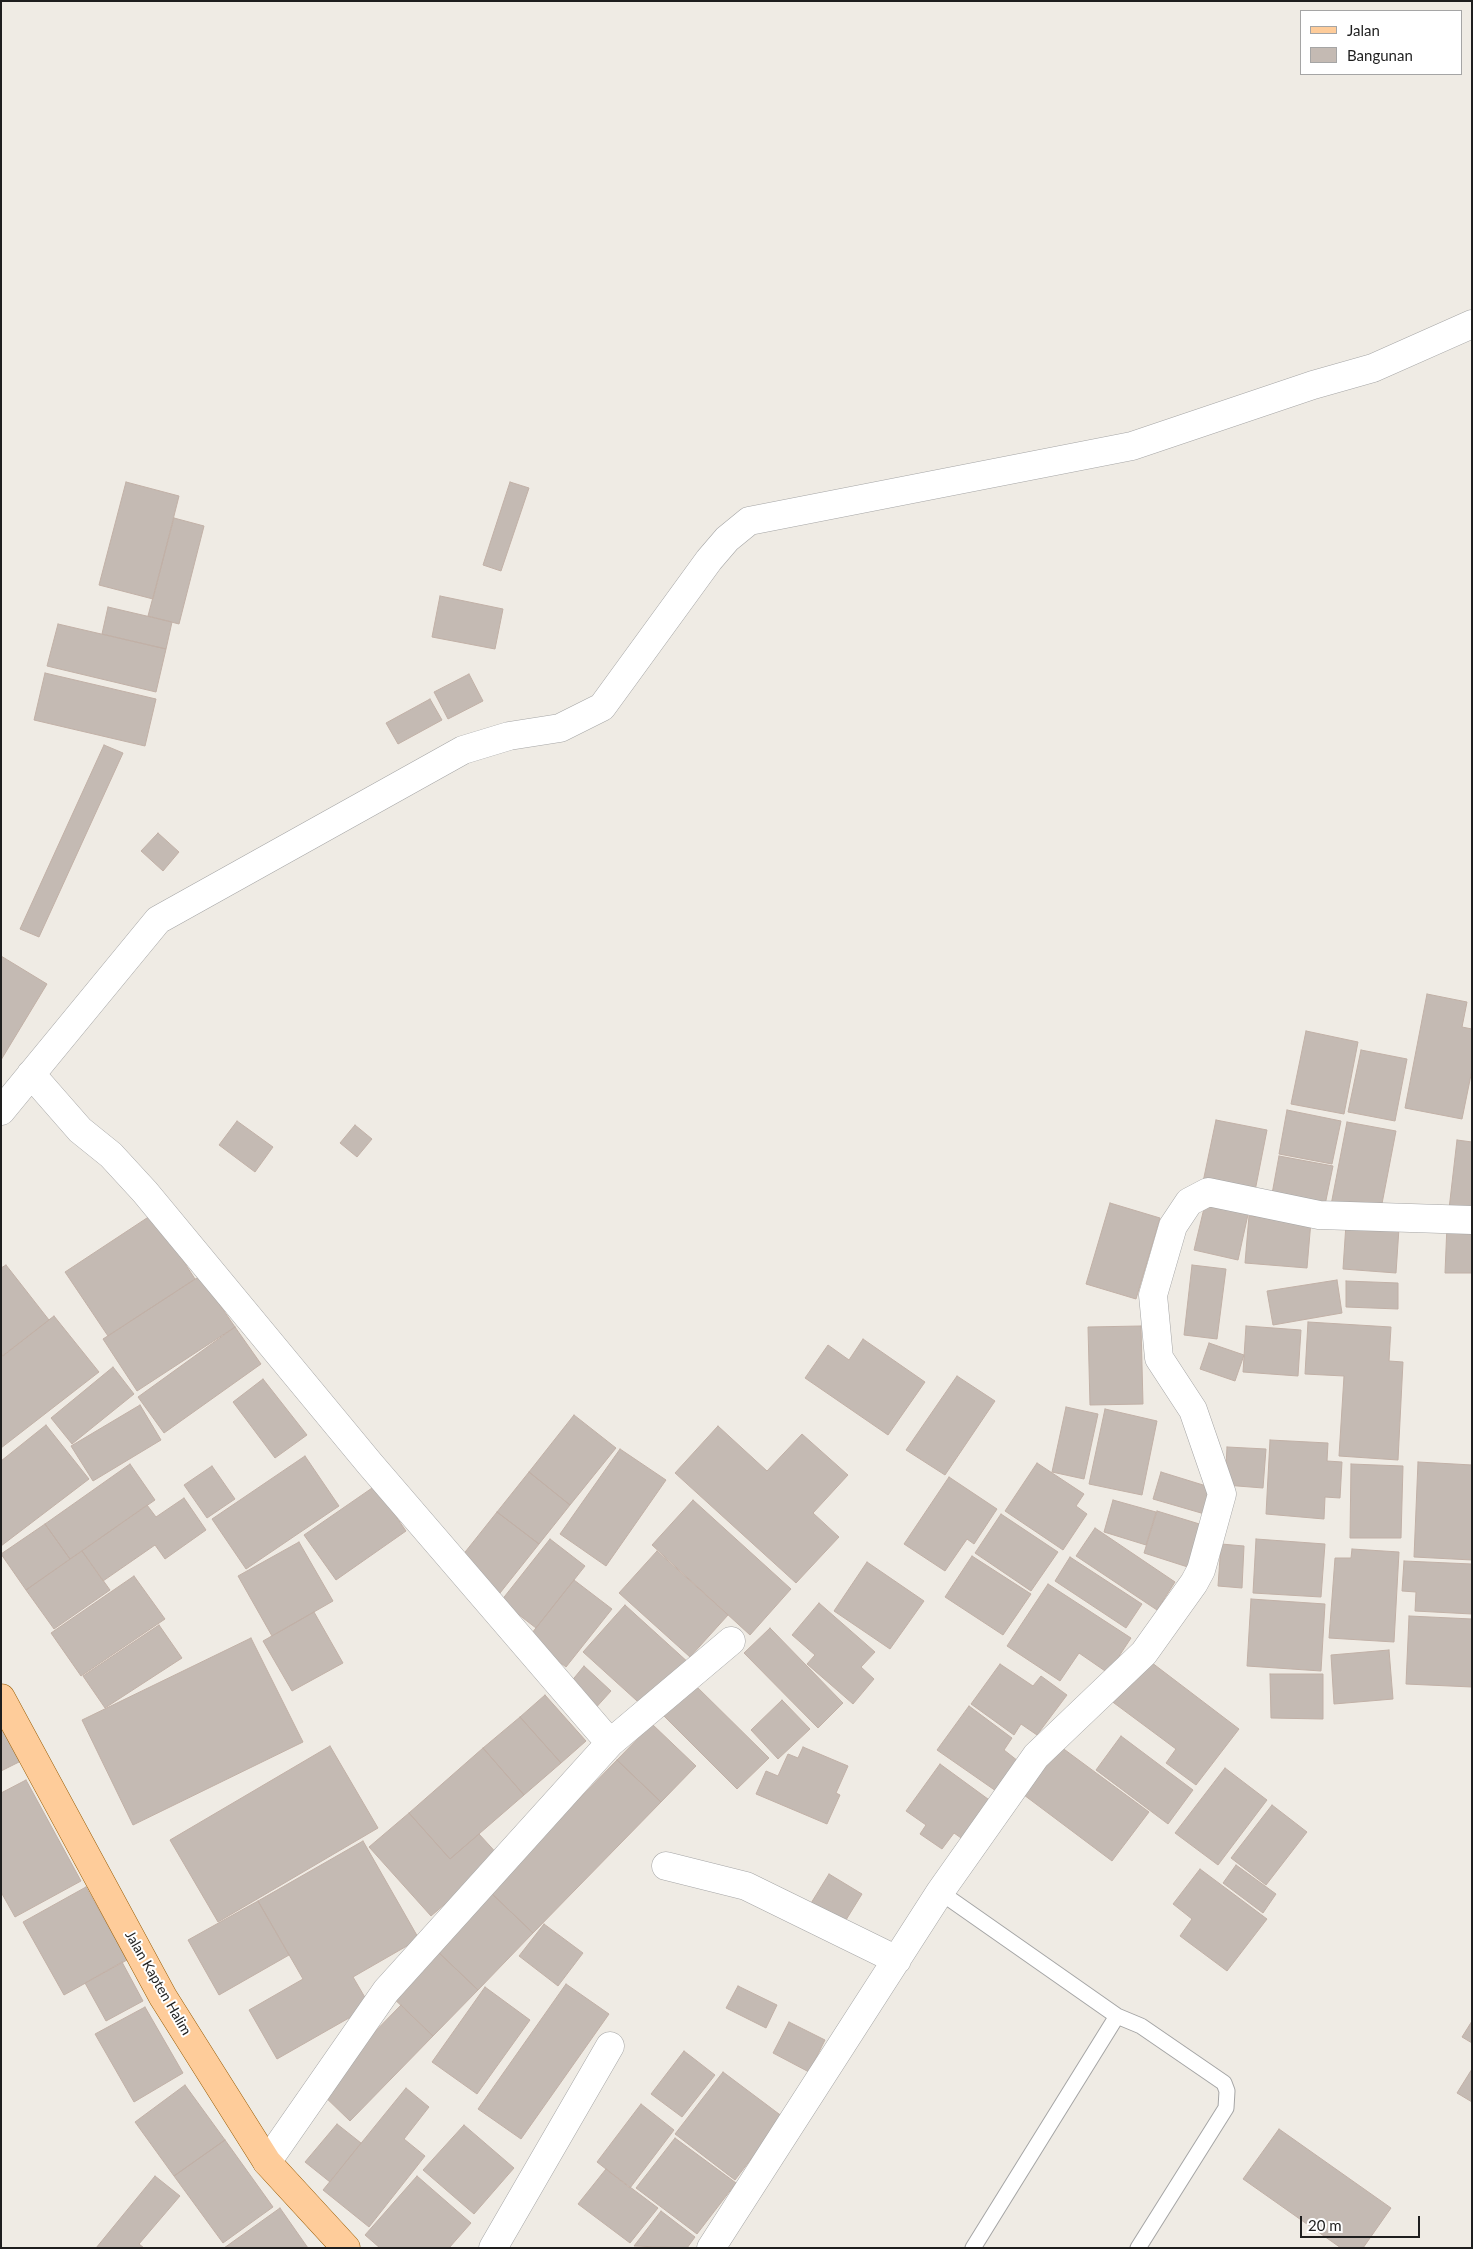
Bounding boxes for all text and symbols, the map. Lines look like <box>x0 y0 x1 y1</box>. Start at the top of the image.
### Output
legend <box>1300 10 1463 75</box>
text: Jalan <box>1347 21 1380 39</box>
text: Bangunan <box>1347 46 1413 64</box>
street label: Jalan Kapten Halim <box>121 1928 195 2038</box>
scale bar <box>1303 2206 1423 2238</box>
text: 20 m <box>1308 2216 1342 2234</box>

